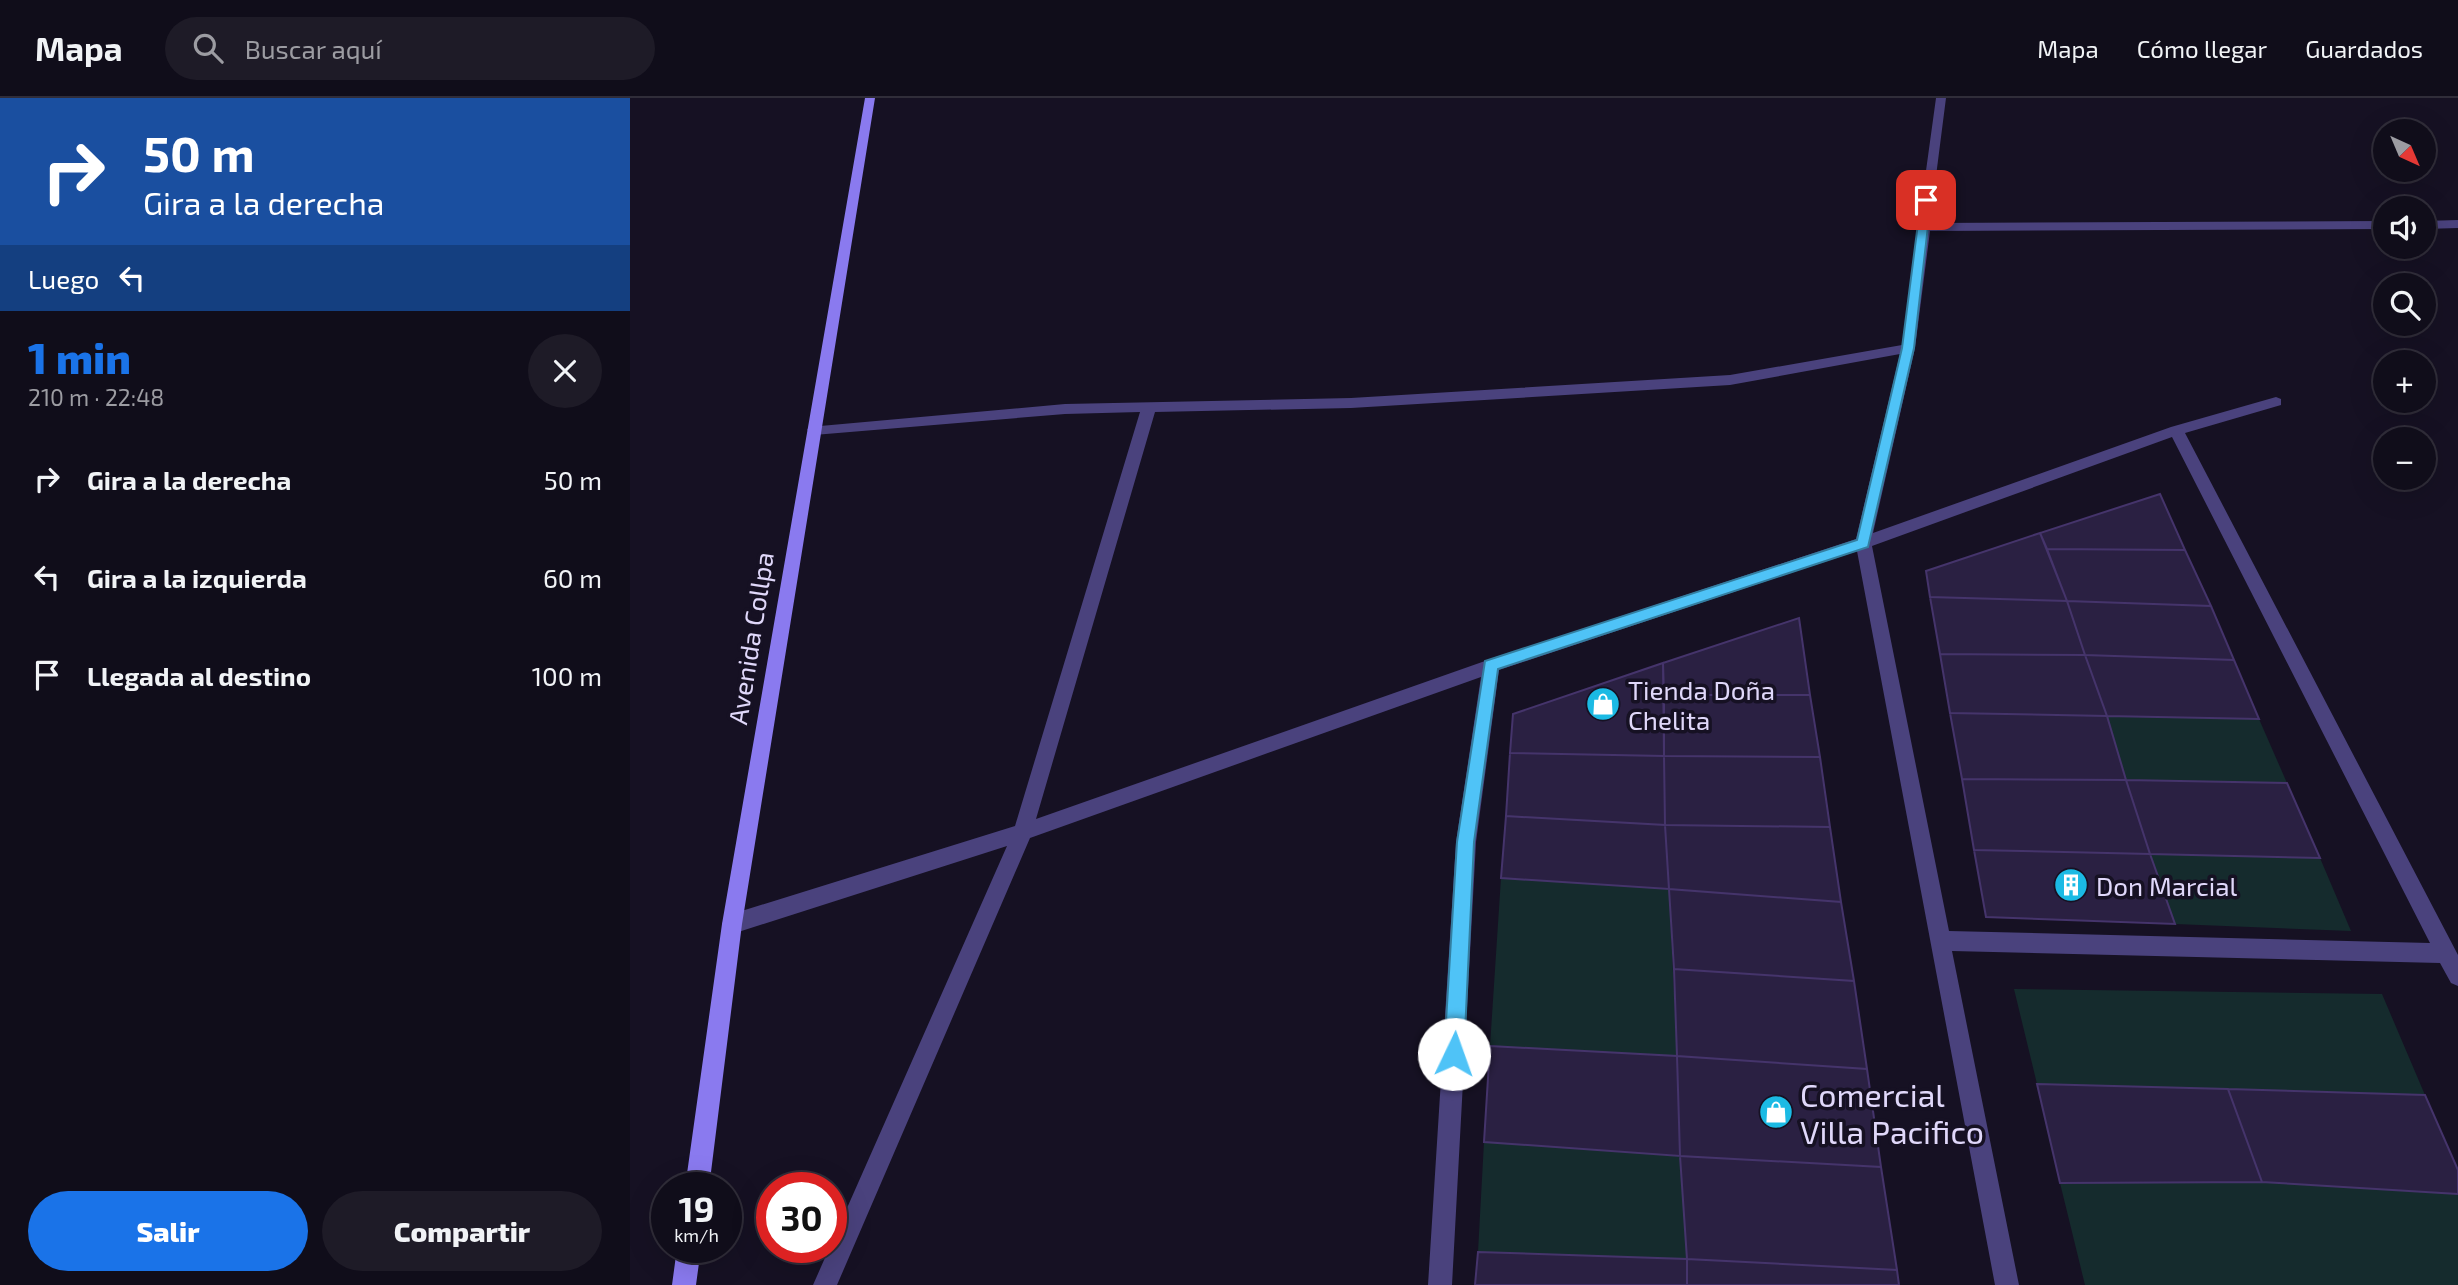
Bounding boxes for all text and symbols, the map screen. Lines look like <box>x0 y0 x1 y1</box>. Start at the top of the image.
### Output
search box <box>165 17 655 80</box>
text: Mapa <box>35 28 123 68</box>
icon: search <box>189 29 227 67</box>
text: Buscar aquí <box>245 33 382 64</box>
text: Mapa <box>2037 34 2099 63</box>
text: Cómo llegar <box>2137 34 2267 63</box>
text: Guardados <box>2305 34 2423 63</box>
north arrow <box>2373 119 2436 182</box>
map controls <box>2373 119 2436 490</box>
text: 50 m <box>143 123 255 182</box>
icon: right <box>28 126 119 217</box>
pin <box>1896 170 1956 230</box>
icon: arrive <box>1907 181 1945 219</box>
text: Gira a la derecha <box>143 183 384 221</box>
button: sound <box>2373 196 2436 259</box>
icon: left <box>113 259 151 297</box>
text: Luego <box>28 263 99 294</box>
button: search <box>2373 273 2436 336</box>
text: 1 min <box>28 332 131 382</box>
button: close <box>528 334 602 408</box>
button: + <box>2373 350 2436 413</box>
text: 210 m · 22:48 <box>28 383 164 411</box>
button: − <box>2373 427 2436 490</box>
icon: right <box>28 460 66 498</box>
text: Gira a la derecha <box>87 464 291 495</box>
text: 50 m <box>544 464 602 495</box>
street label: Avenida Collpa <box>721 550 779 726</box>
icon: left <box>28 558 66 596</box>
text: Gira a la izquierda <box>87 562 307 593</box>
text: 60 m <box>543 562 602 593</box>
icon: arrive <box>28 656 66 694</box>
text: Llegada al destino <box>87 660 311 691</box>
text: 100 m <box>532 660 602 691</box>
place label: Tienda Doña Chelita <box>1628 674 1775 735</box>
shop icon: Tienda Doña Chelita <box>1584 685 1622 723</box>
building icon: Don Marcial <box>2052 866 2090 904</box>
place label: Don Marcial <box>2096 870 2238 901</box>
position arrow <box>1417 1017 1491 1091</box>
place label: Comercial Villa Pacifico <box>1800 1075 1984 1150</box>
shop icon: Comercial Villa Pacifico <box>1757 1093 1795 1131</box>
speed limit sign: 30 <box>756 1172 847 1263</box>
text: 19 <box>679 1187 714 1229</box>
button: Salir <box>28 1191 308 1271</box>
button: Compartir <box>322 1191 602 1271</box>
text: km/h <box>674 1224 719 1246</box>

